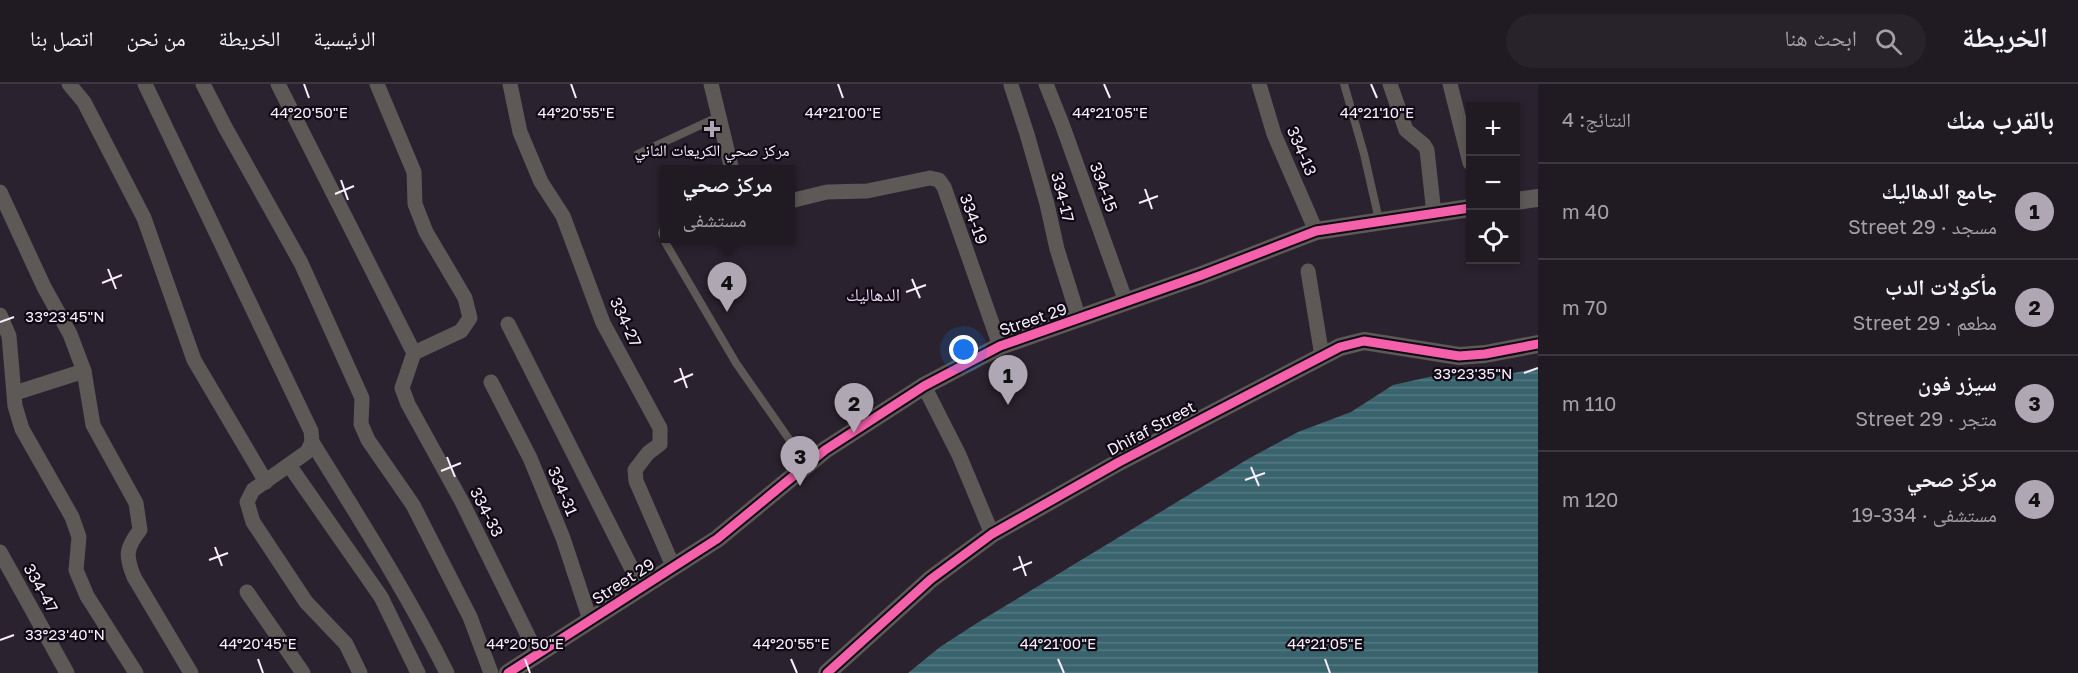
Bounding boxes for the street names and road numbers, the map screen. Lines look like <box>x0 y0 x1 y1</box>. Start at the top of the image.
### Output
street label: 334-13 <box>1283 123 1321 179</box>
street label: 334-15 <box>1086 159 1122 215</box>
street label: 334-17 <box>1047 170 1079 224</box>
street label: 334-19 <box>956 191 992 247</box>
street label: 334-27 <box>606 294 646 350</box>
street label: Street 29 <box>996 298 1070 340</box>
street label: Dhifaf Street <box>1103 396 1199 460</box>
street label: 334-31 <box>544 463 582 519</box>
street label: 334-33 <box>466 484 508 540</box>
street label: Street 29 <box>588 553 658 609</box>
street label: 334-47 <box>19 560 63 616</box>

